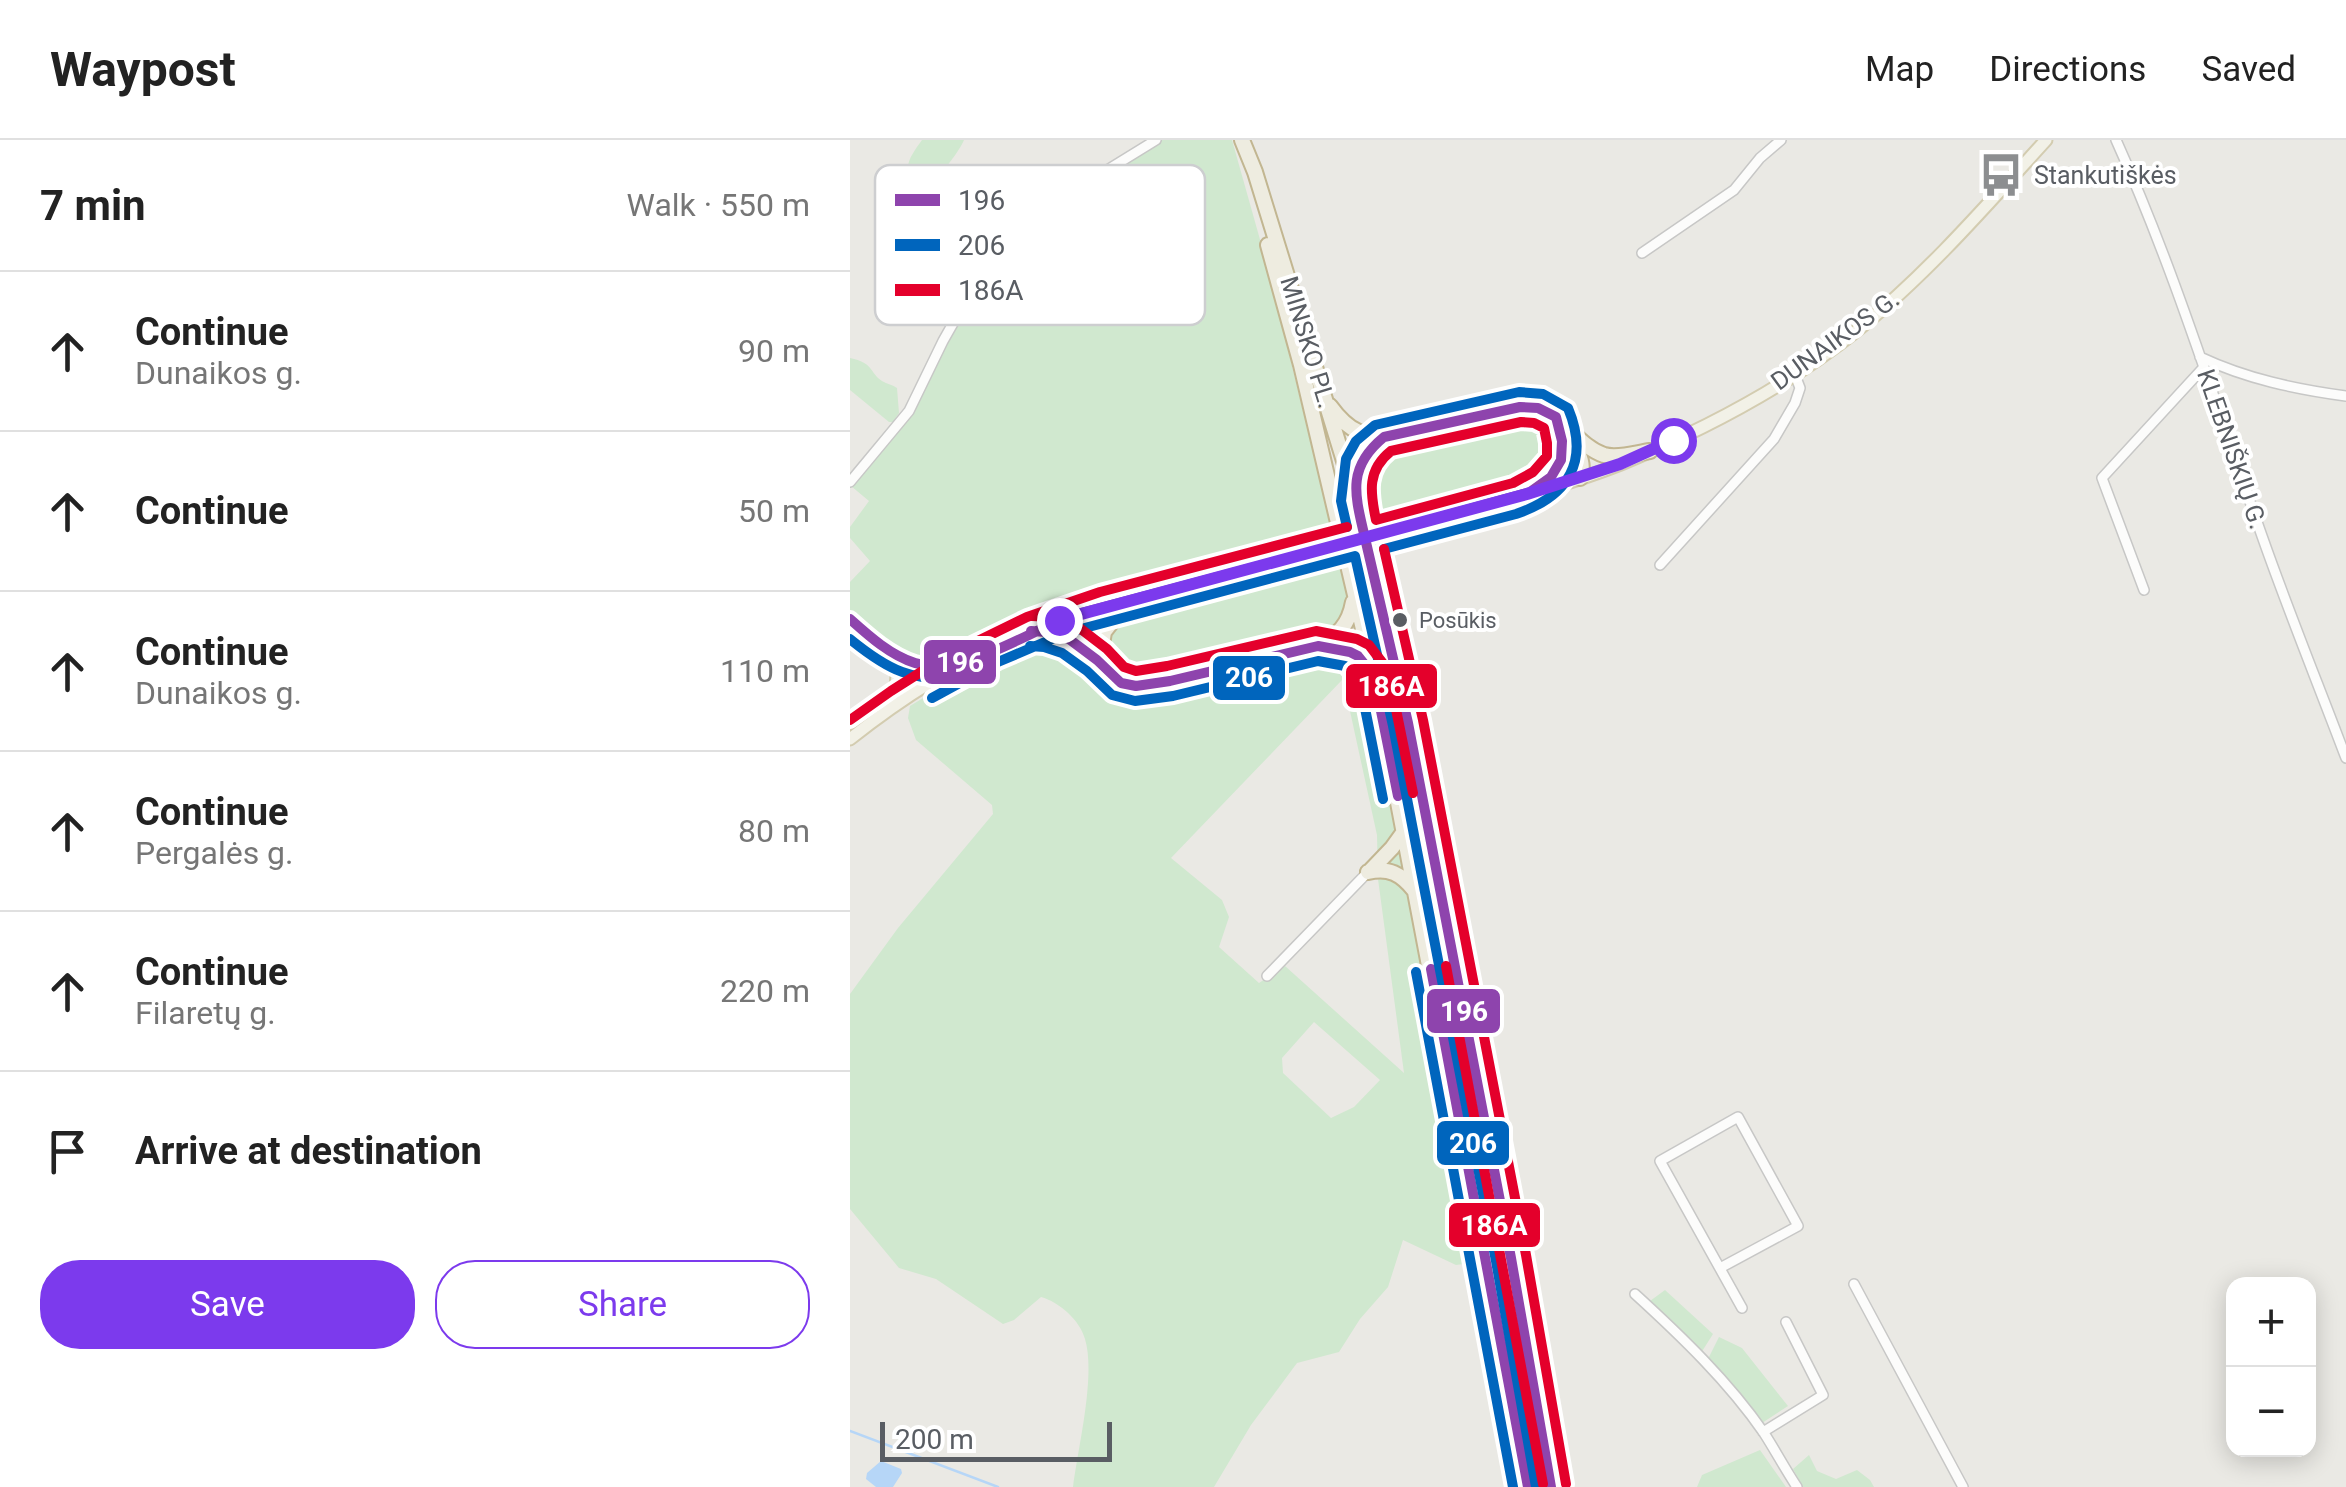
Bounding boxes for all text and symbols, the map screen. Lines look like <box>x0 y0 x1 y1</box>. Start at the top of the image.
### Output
text: Waypost <box>50 41 236 98</box>
text: Map <box>1865 49 1934 90</box>
text: Directions <box>1989 49 2146 90</box>
text: Saved <box>2201 49 2296 90</box>
bus stop icon: Stankutiškės <box>1977 151 2025 199</box>
place label: Stankutiškės <box>2034 161 2177 190</box>
legend <box>875 165 1205 325</box>
text: 7 min <box>40 181 146 230</box>
text: 196 <box>958 184 1005 217</box>
text: Walk · 550 m <box>627 186 810 224</box>
text: 206 <box>958 229 1005 262</box>
street label: MINSKO PL. <box>1274 273 1342 411</box>
text: 186A <box>958 274 1023 307</box>
street label: DUNAIKOS G. <box>1765 284 1905 396</box>
text: Continue <box>135 310 289 354</box>
icon: ahead <box>40 324 95 379</box>
text: 90 m <box>738 332 810 370</box>
text: Dunaikos g. <box>135 354 302 392</box>
street label: KLEBNIŠKIŲ G. <box>2191 365 2274 533</box>
route start <box>1651 418 1697 464</box>
icon: ahead <box>40 484 95 539</box>
text: Continue <box>135 489 289 533</box>
text: 50 m <box>738 492 810 530</box>
route end <box>1037 598 1083 644</box>
place label: Posūkis <box>1419 608 1497 633</box>
marker: Posūkis <box>1390 610 1410 630</box>
text: Continue <box>135 630 289 674</box>
line badge: 196 <box>922 638 998 686</box>
icon: ahead <box>40 644 95 699</box>
text: 196 <box>936 646 984 679</box>
text: 110 m <box>720 652 810 690</box>
line badge: 206 <box>1211 654 1287 702</box>
text: 206 <box>1225 661 1273 694</box>
line badge: 186A <box>1344 662 1439 710</box>
text: 186A <box>1357 670 1425 703</box>
text: Dunaikos g. <box>135 674 302 712</box>
text: Continue <box>135 790 289 834</box>
icon: ahead <box>40 804 95 859</box>
text: 80 m <box>738 812 810 850</box>
text: Pergalės g. <box>135 834 293 872</box>
text: Continue <box>135 950 289 994</box>
icon: ahead <box>40 964 95 1019</box>
text: 220 m <box>720 972 810 1010</box>
line badge: 196 <box>1425 987 1502 1035</box>
text: Filaretų g. <box>135 994 276 1032</box>
text: 196 <box>1440 995 1488 1028</box>
line badge: 206 <box>1435 1119 1511 1167</box>
icon: arrive <box>40 1124 95 1179</box>
text: 206 <box>1449 1127 1497 1160</box>
text: Arrive at destination <box>135 1129 482 1173</box>
line badge: 186A <box>1447 1201 1542 1249</box>
text: 186A <box>1460 1209 1528 1242</box>
button: Save <box>40 1260 415 1349</box>
button: Share <box>435 1260 810 1349</box>
map controls <box>2226 1277 2316 1457</box>
button: + <box>2226 1277 2316 1367</box>
button: − <box>2226 1367 2316 1457</box>
scale bar <box>880 1417 1112 1462</box>
text: 200 m <box>895 1423 974 1456</box>

